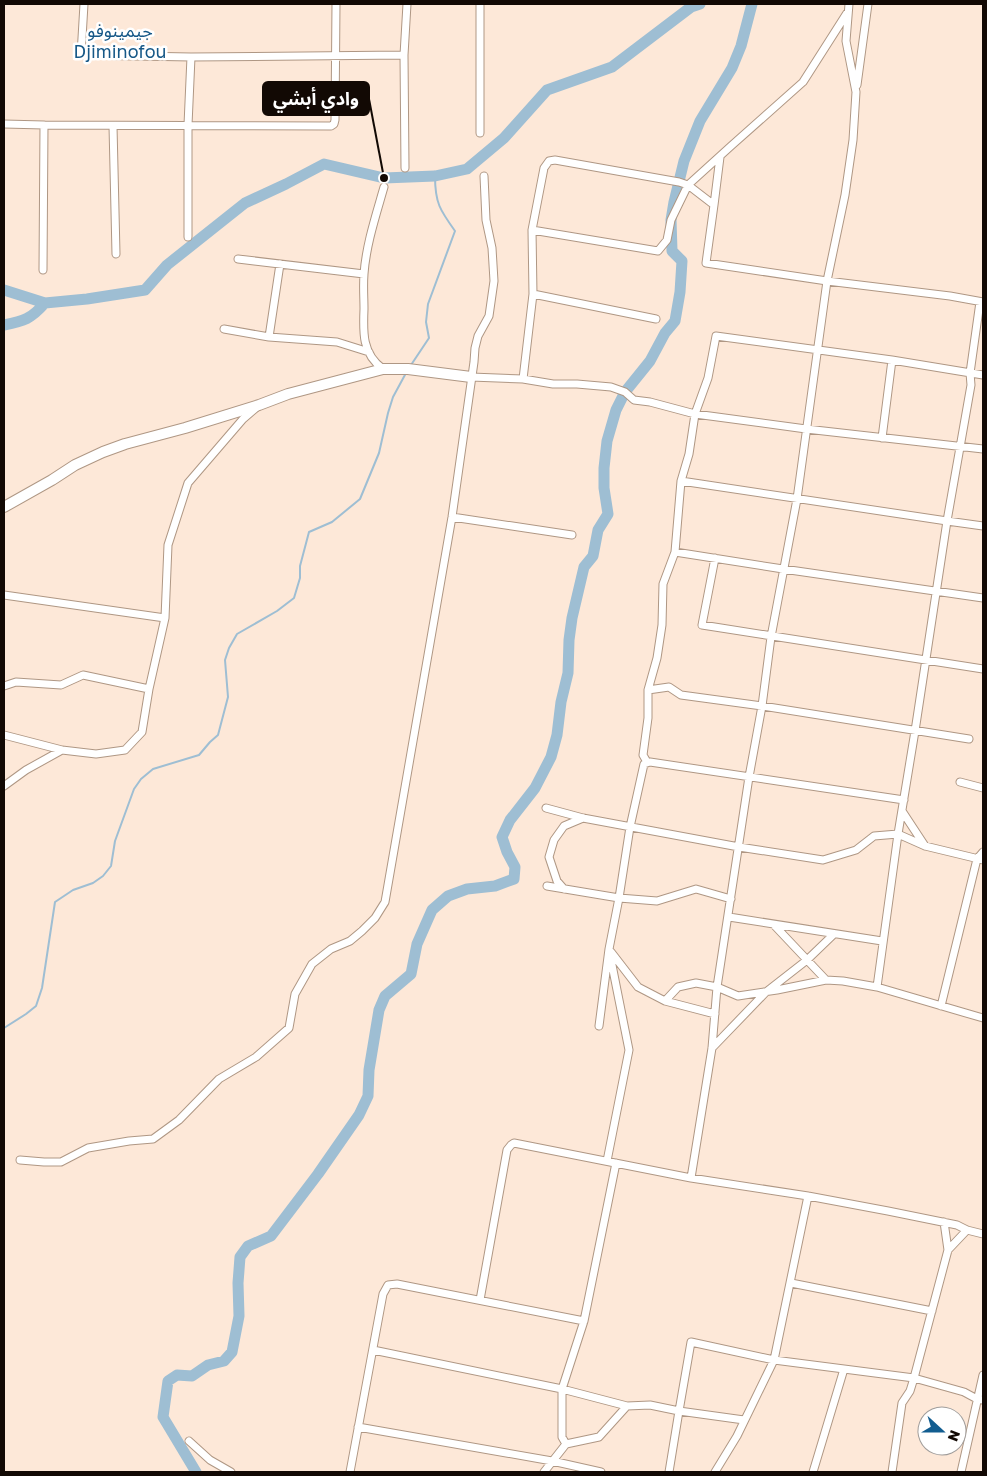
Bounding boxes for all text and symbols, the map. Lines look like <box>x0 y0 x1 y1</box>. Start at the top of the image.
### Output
district label: جيمينوفو Djiminofou <box>74 19 166 62</box>
callout: وادي أبشي <box>263 82 369 115</box>
text: وادي أبشي <box>273 86 359 113</box>
north arrow <box>917 1406 967 1456</box>
text: N <box>945 1428 964 1444</box>

